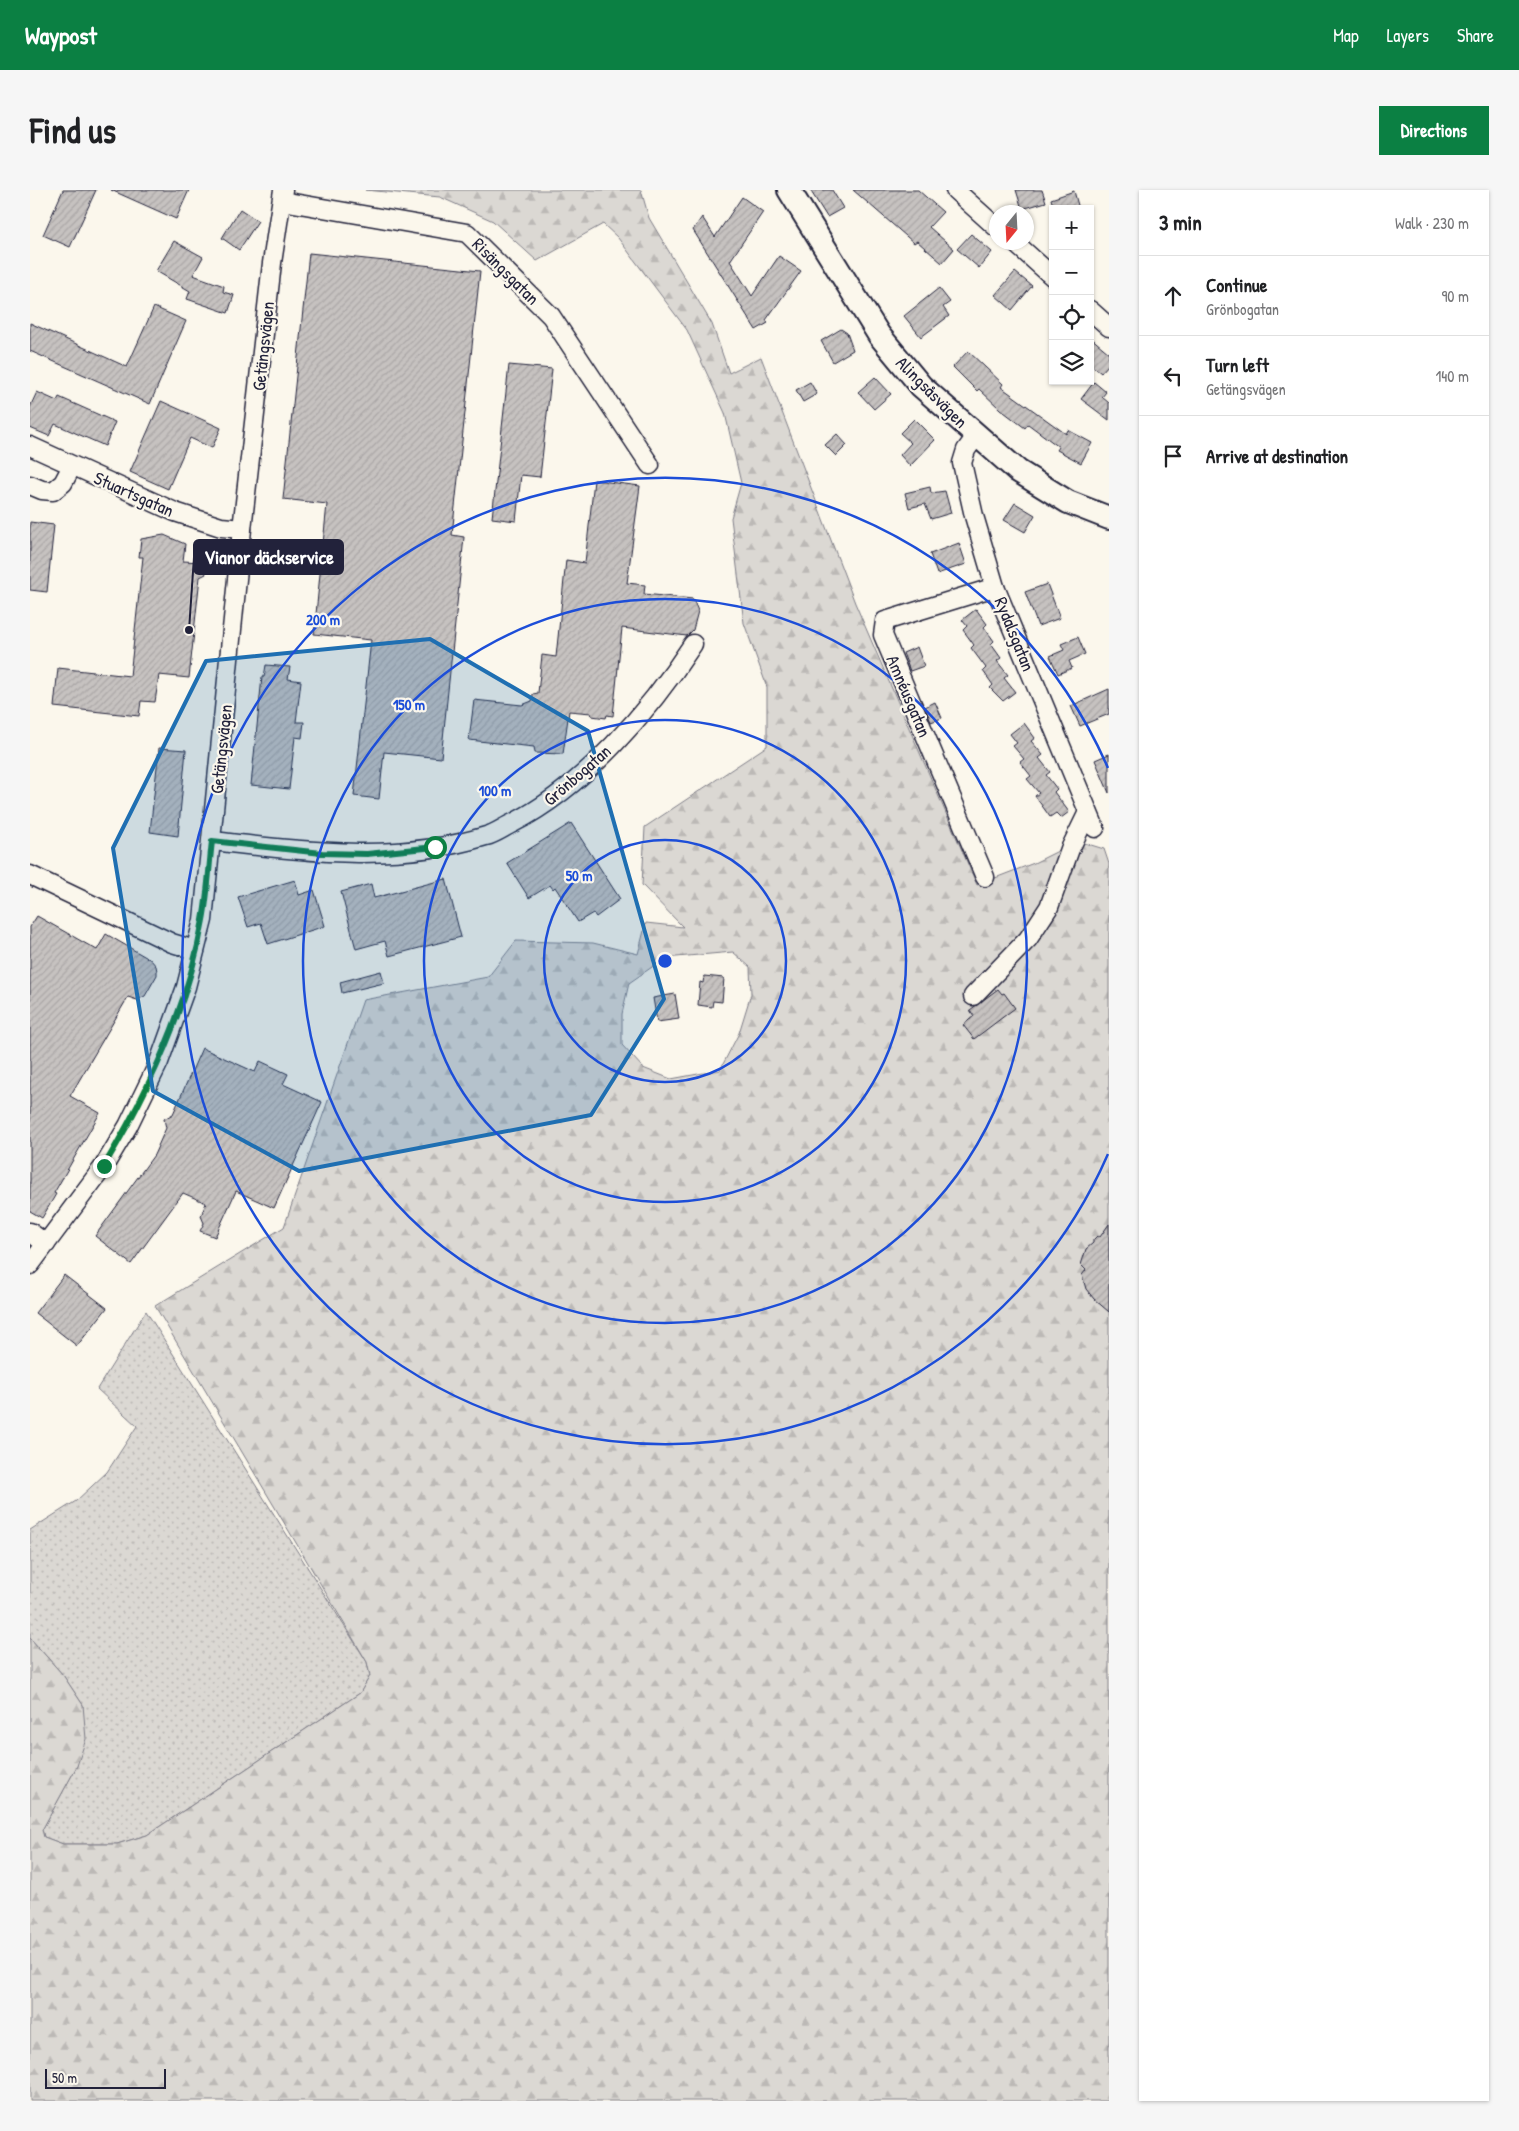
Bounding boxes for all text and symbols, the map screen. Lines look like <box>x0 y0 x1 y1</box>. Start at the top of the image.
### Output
text: Waypost <box>25 19 97 51</box>
text: Map <box>1333 23 1359 48</box>
text: Layers <box>1387 23 1429 48</box>
text: Share <box>1457 23 1494 48</box>
button: Directions <box>1379 106 1489 155</box>
text: Find us <box>30 107 116 154</box>
north arrow <box>989 205 1034 250</box>
map controls <box>1049 205 1094 385</box>
button: + <box>1049 205 1094 250</box>
text: 3 min <box>1159 208 1202 237</box>
text: Walk · 230 m <box>1395 212 1469 234</box>
street label: Risängsgatan <box>467 232 545 310</box>
button: − <box>1049 250 1094 295</box>
text: Continue <box>1206 272 1267 298</box>
icon: ahead <box>1159 282 1187 310</box>
text: 90 m <box>1441 285 1469 307</box>
button: locate <box>1049 295 1094 340</box>
text: Grönbogatan <box>1206 298 1279 320</box>
street label: Getängsvägen <box>246 300 280 392</box>
button: layers <box>1049 340 1094 385</box>
street label: Alingsåsvägen <box>891 351 973 433</box>
text: Turn left <box>1206 352 1269 378</box>
icon: left <box>1159 362 1187 390</box>
text: 140 m <box>1435 365 1469 387</box>
text: Getängsvägen <box>1206 378 1286 400</box>
icon: arrive <box>1159 442 1187 470</box>
text: Arrive at destination <box>1206 443 1348 469</box>
street label: Stuartsgatan <box>90 465 178 523</box>
callout: Vianor däckservice <box>194 540 343 574</box>
text: Vianor däckservice <box>204 544 334 570</box>
street label: Rydalsgatan <box>989 593 1041 675</box>
text: 200 m <box>306 609 340 630</box>
street label: Amnéusgatan <box>881 651 937 741</box>
text: 150 m <box>393 694 425 715</box>
street label: Getängsvägen <box>204 703 238 795</box>
street label: Grönbogatan <box>538 739 616 811</box>
text: 100 m <box>479 780 511 801</box>
route start <box>424 836 447 859</box>
text: 50 m <box>566 865 592 886</box>
centre of rings <box>656 952 674 970</box>
route end <box>93 1155 116 1178</box>
scale bar <box>45 2066 166 2089</box>
text: 50 m <box>52 2068 77 2087</box>

